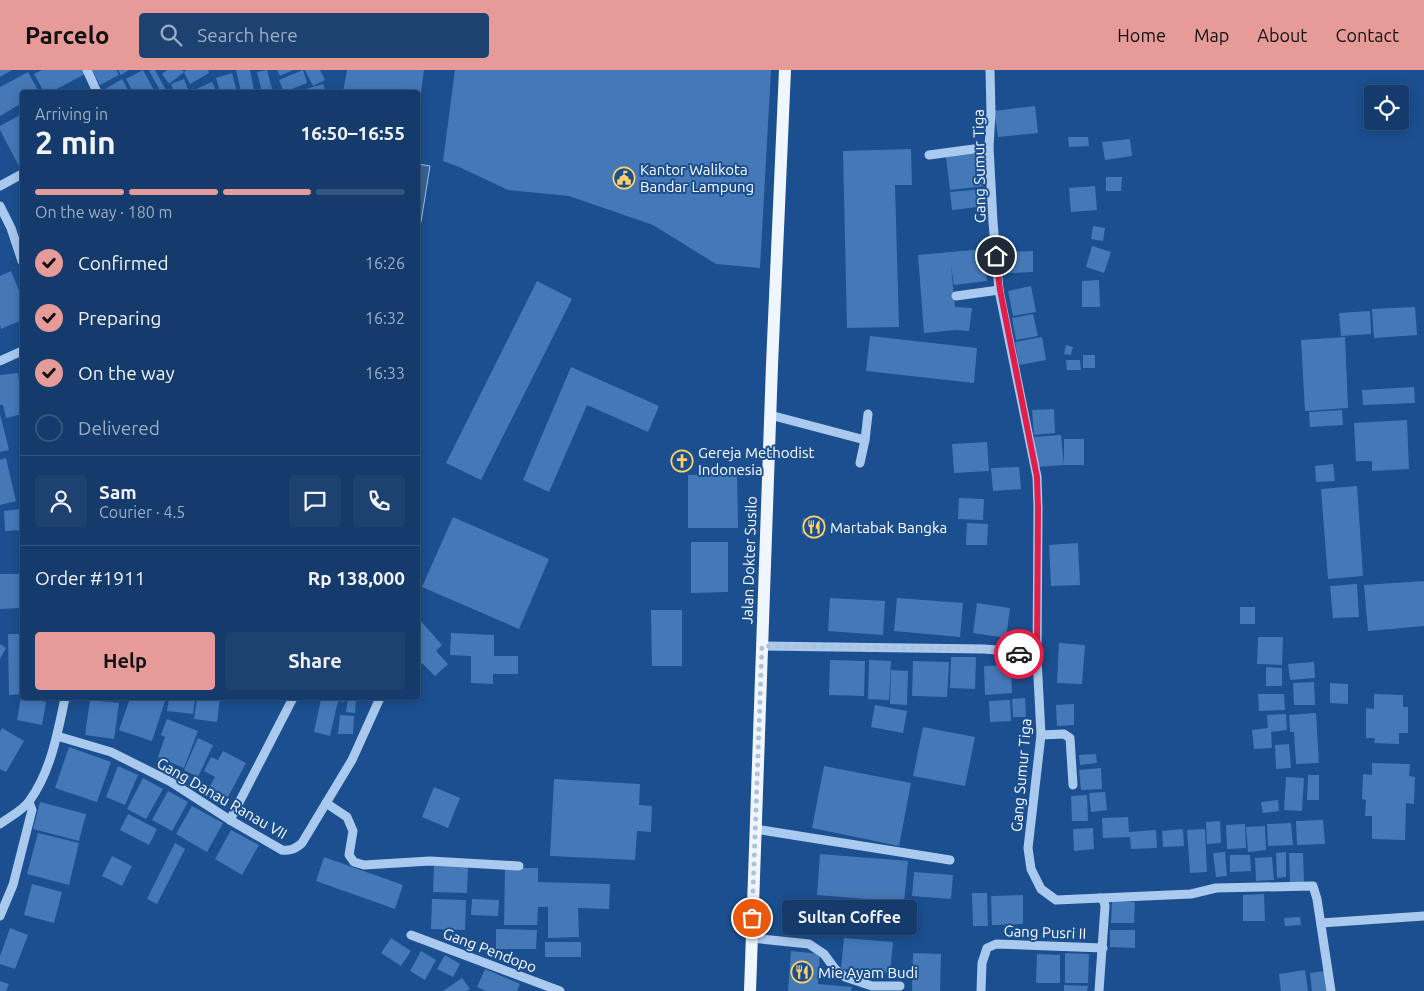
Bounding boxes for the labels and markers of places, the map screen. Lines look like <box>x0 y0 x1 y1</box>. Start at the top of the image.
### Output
place label: Kantor Walikota Bandar Lampung <box>640 161 754 195</box>
public building icon: Kantor Walikota Bandar Lampung <box>612 166 636 190</box>
pin <box>975 235 1017 277</box>
place label: Gereja Methodist Indonesia <box>698 444 814 478</box>
church icon: Gereja Methodist Indonesia <box>670 449 694 473</box>
restaurant icon: Martabak Bangka <box>802 515 826 539</box>
place label: Martabak Bangka <box>830 519 947 536</box>
pin <box>731 897 773 939</box>
callout: Sultan Coffee <box>782 900 917 936</box>
restaurant icon: Mie Ayam Budi <box>790 960 814 984</box>
place label: Mie Ayam Budi <box>818 964 918 981</box>

